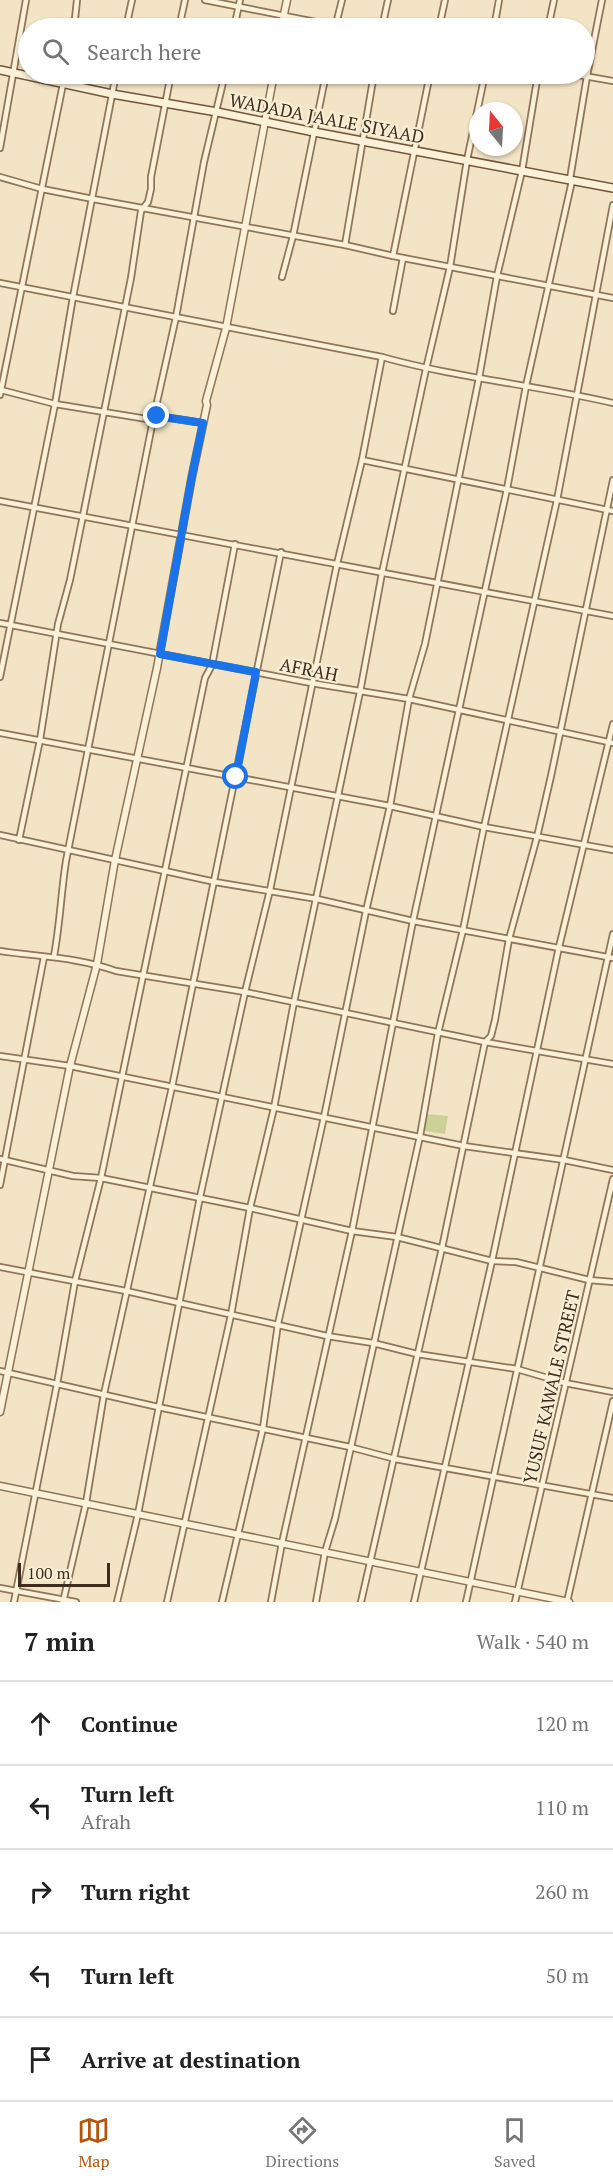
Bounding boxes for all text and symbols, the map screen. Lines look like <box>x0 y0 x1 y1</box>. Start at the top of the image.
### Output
search box <box>18 18 595 84</box>
icon: search <box>39 35 72 68</box>
text: Search here <box>87 37 201 66</box>
street label: WADADA JAALE SIYAAD <box>227 87 427 149</box>
north arrow <box>469 102 523 156</box>
route end <box>143 402 169 428</box>
street label: AFRAH <box>278 652 340 686</box>
route start <box>222 763 248 789</box>
street label: YUSUF KAWALE STREET <box>517 1288 585 1486</box>
scale bar <box>18 1560 110 1588</box>
text: 100 m <box>27 1562 70 1584</box>
text: 7 min <box>24 1624 95 1658</box>
text: Walk · 540 m <box>477 1628 589 1655</box>
icon: ahead <box>24 1707 57 1740</box>
text: Continue <box>81 1709 178 1738</box>
text: 120 m <box>535 1710 589 1737</box>
text: Turn left <box>81 1779 174 1808</box>
icon: left <box>24 1791 57 1824</box>
text: 110 m <box>535 1794 589 1821</box>
text: Afrah <box>81 1808 131 1835</box>
icon: right <box>24 1875 57 1908</box>
text: Turn right <box>81 1877 190 1906</box>
text: 260 m <box>535 1878 589 1905</box>
icon: left <box>24 1959 57 1992</box>
text: Turn left <box>81 1961 174 1990</box>
text: 50 m <box>546 1962 589 1989</box>
icon: arrive <box>24 2043 57 2076</box>
text: Arrive at destination <box>81 2045 300 2074</box>
tab: Map <box>77 2114 110 2172</box>
tab: Directions <box>265 2114 339 2172</box>
tab: Saved <box>494 2114 536 2172</box>

